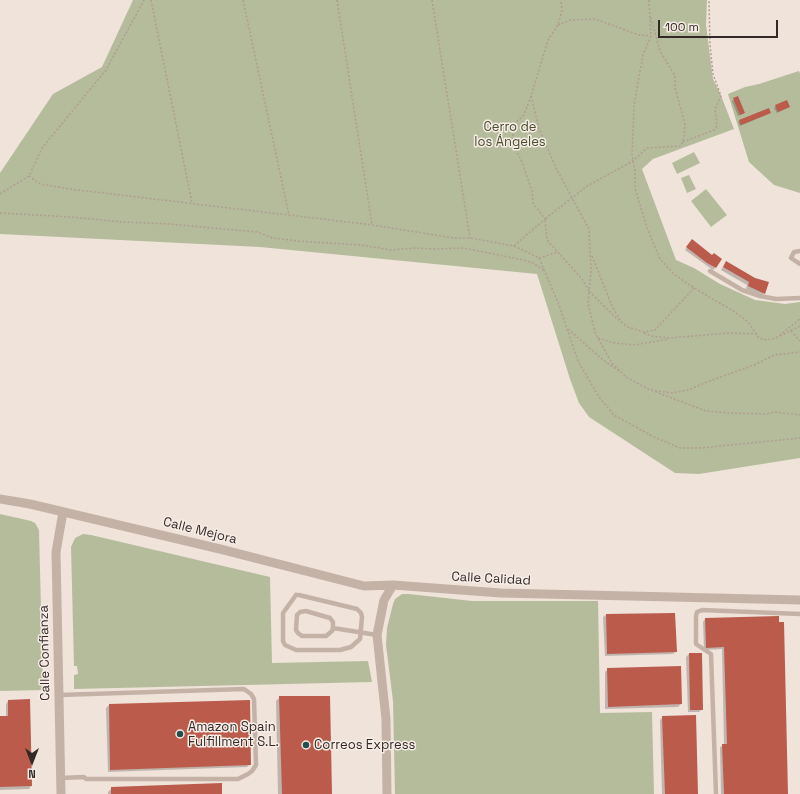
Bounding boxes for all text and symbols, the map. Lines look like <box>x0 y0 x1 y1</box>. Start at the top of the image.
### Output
scale bar <box>660 12 780 38</box>
text: 100 m <box>665 19 699 35</box>
park label: Cerro de los Ángeles <box>474 119 546 150</box>
street label: Calle Mejora <box>161 514 239 548</box>
street label: Calle Calidad <box>451 569 531 589</box>
street label: Calle Confianza <box>36 605 54 701</box>
place label: Amazon Spain Fulfillment S.L. <box>188 719 279 750</box>
marker: Amazon Spain Fulfillment S.L. <box>175 729 185 739</box>
place label: Correos Express <box>314 737 415 753</box>
marker: Correos Express <box>301 740 311 750</box>
north arrow <box>12 742 52 782</box>
text: N <box>28 767 36 781</box>

